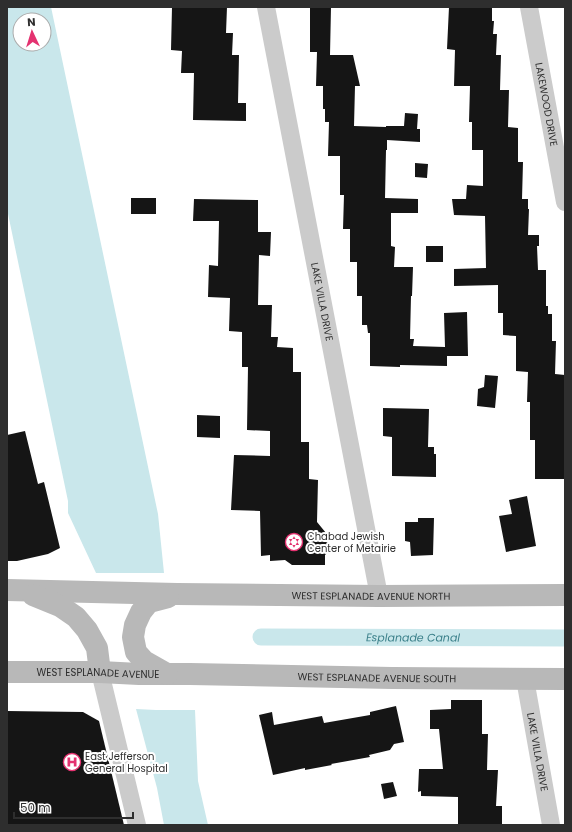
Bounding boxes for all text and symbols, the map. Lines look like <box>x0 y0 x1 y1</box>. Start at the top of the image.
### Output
north arrow <box>12 12 52 52</box>
text: N <box>27 14 36 30</box>
street label: LAKEWOOD DRIVE <box>531 61 562 148</box>
street label: LAKE VILLA DRIVE <box>307 261 337 342</box>
place label: Chabad Jewish Center of Metairie <box>307 529 396 556</box>
synagogue icon: Chabad Jewish Center of Metairie <box>284 532 304 552</box>
street label: WEST ESPLANADE AVENUE NORTH <box>291 588 451 604</box>
water label: Esplanade Canal <box>366 629 460 646</box>
street label: WEST ESPLANADE AVENUE <box>36 665 159 682</box>
street label: WEST ESPLANADE AVENUE SOUTH <box>298 669 456 686</box>
street label: LAKE VILLA DRIVE <box>523 711 552 793</box>
place label: East Jefferson General Hospital <box>85 749 168 776</box>
hospital icon: East Jefferson General Hospital <box>62 752 82 772</box>
scale bar <box>14 794 133 820</box>
text: 50 m <box>20 799 51 816</box>

